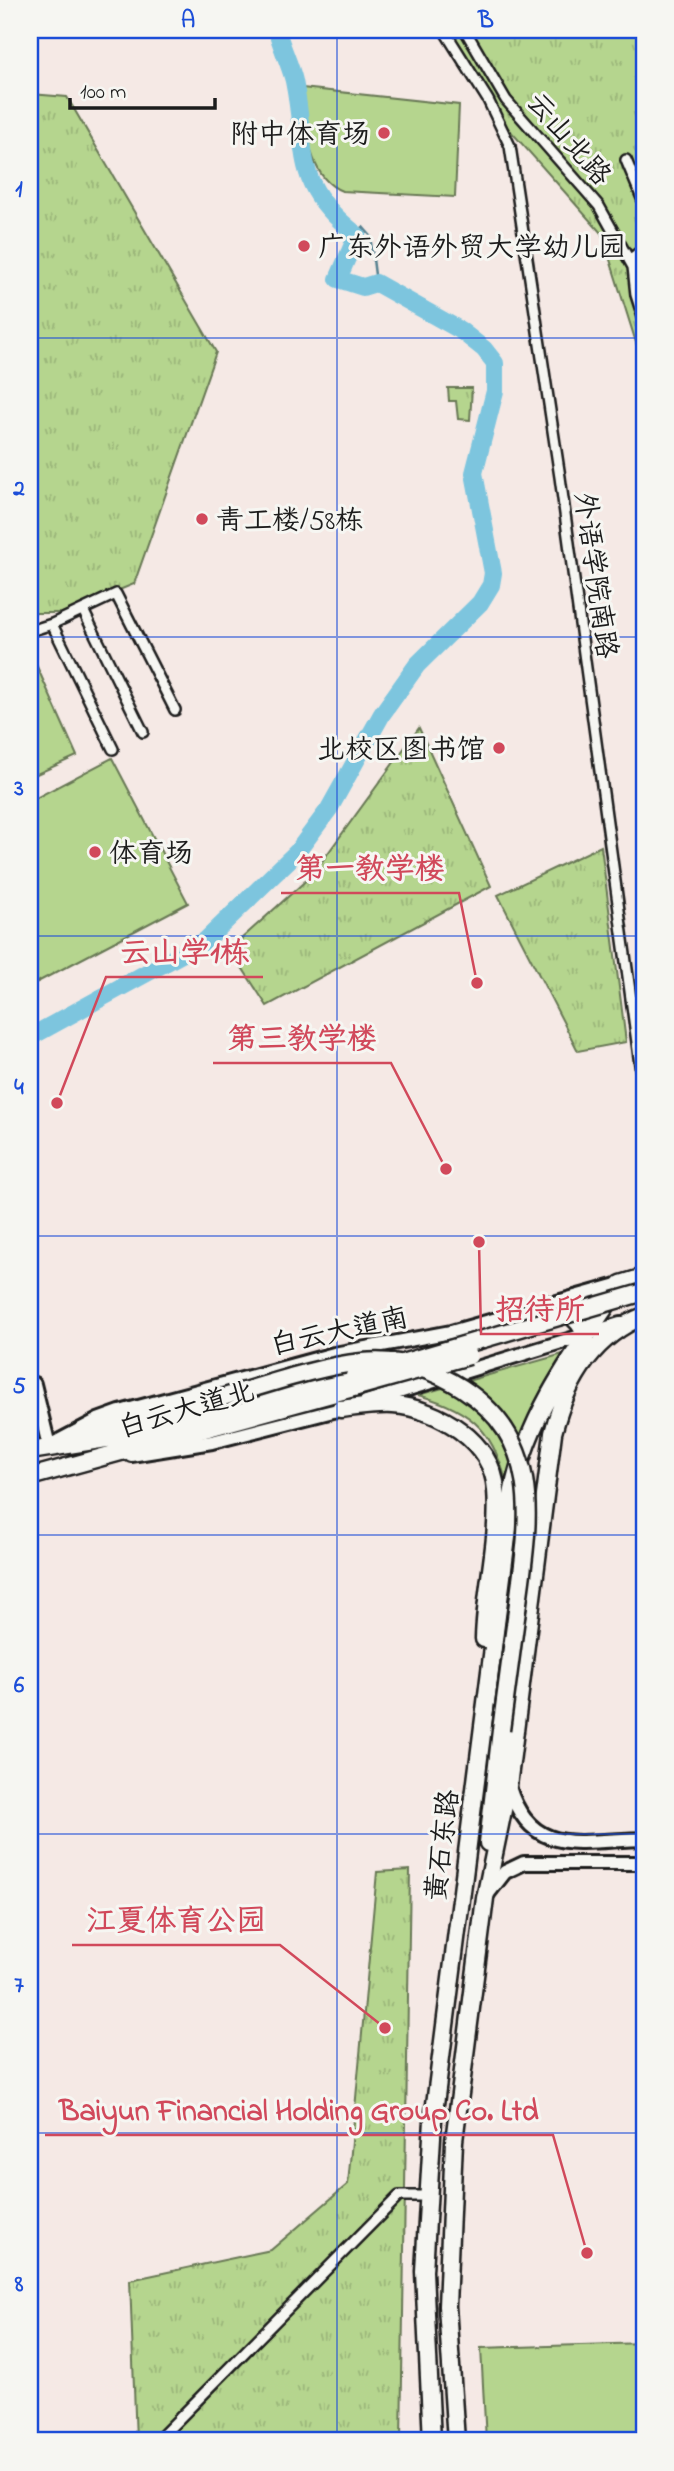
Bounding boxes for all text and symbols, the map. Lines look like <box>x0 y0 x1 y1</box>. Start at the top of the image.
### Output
text: A <box>181 5 195 38</box>
text: B <box>477 5 494 38</box>
scale bar <box>70 66 215 110</box>
text: 100 m <box>80 78 126 108</box>
street label: 云山北路 <box>515 85 620 196</box>
place label: 附中体育场 <box>230 116 370 157</box>
marker: 附中体育场 <box>376 125 392 141</box>
text: 1 <box>15 174 23 207</box>
place label: 广东外语外贸大学幼儿园 <box>318 229 626 270</box>
marker: 广东外语外贸大学幼儿园 <box>296 238 312 254</box>
text: 2 <box>12 473 25 506</box>
street label: 外语学院南路 <box>562 489 626 662</box>
place label: 青工楼/58栋 <box>216 502 363 543</box>
marker: 青工楼/58栋 <box>194 511 210 527</box>
place label: 北校区图书馆 <box>317 731 485 772</box>
marker: 北校区图书馆 <box>491 740 507 756</box>
text: 3 <box>13 773 24 806</box>
place label: 体育场 <box>109 835 193 876</box>
callout: 第一教学楼 <box>281 842 459 893</box>
marker: 体育场 <box>87 844 103 860</box>
text: 第一教学楼 <box>295 849 445 893</box>
callout: 云山学1栋 <box>106 926 263 977</box>
text: 云山学1栋 <box>120 933 250 977</box>
callout: 第三教学楼 <box>213 1012 391 1063</box>
text: 第三教学楼 <box>227 1019 377 1063</box>
text: 4 <box>14 1072 24 1105</box>
callout: 招待所 <box>481 1283 599 1334</box>
text: 招待所 <box>495 1290 585 1334</box>
street label: 白云大道南 <box>267 1299 412 1368</box>
text: 5 <box>12 1371 26 1404</box>
street label: 白云大道北 <box>114 1372 260 1450</box>
text: 6 <box>14 1670 25 1703</box>
street label: 黄石东路 <box>417 1787 472 1904</box>
callout: 江夏体育公园 <box>72 1894 280 1945</box>
text: 江夏体育公园 <box>86 1901 266 1945</box>
text: 7 <box>14 1970 24 2003</box>
callout: Baiyun Financial Holding Group Co. Ltd <box>45 2084 553 2135</box>
text: Baiyun Financial Holding Group Co. Ltd <box>57 2091 539 2136</box>
text: 8 <box>14 2269 24 2302</box>

